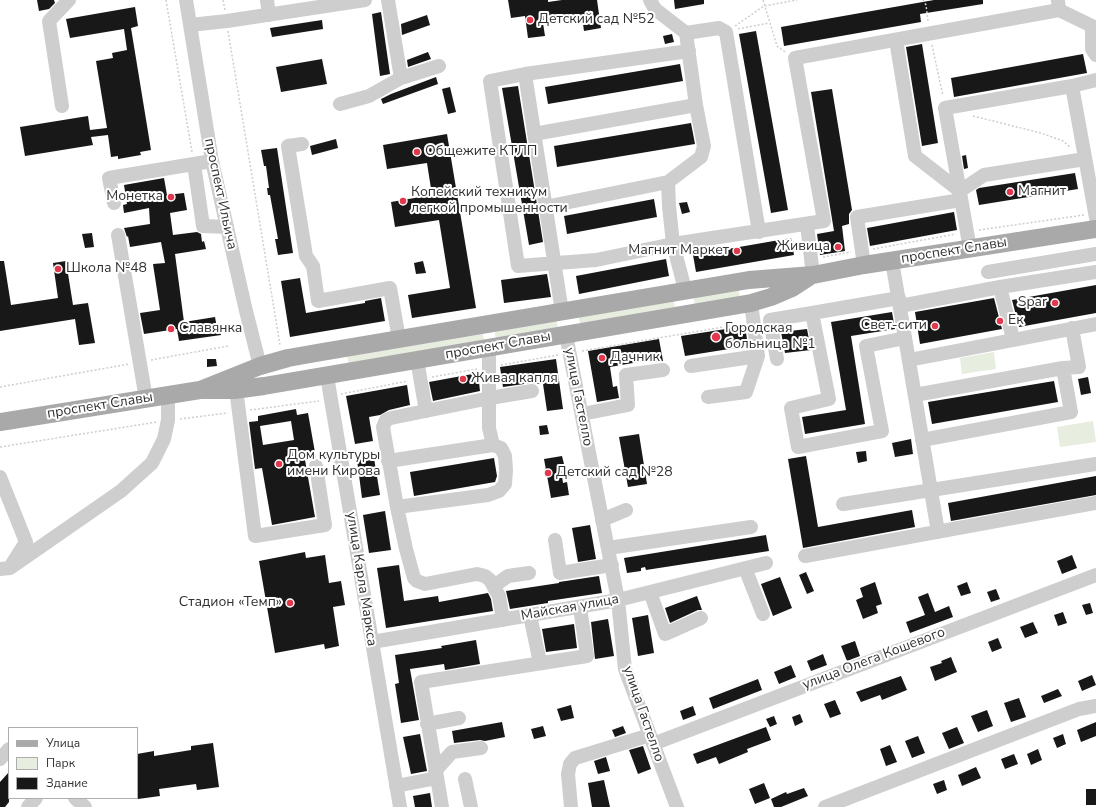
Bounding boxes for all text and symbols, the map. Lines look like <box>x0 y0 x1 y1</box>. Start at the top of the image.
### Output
place label: Детский сад №52 <box>538 12 655 28</box>
marker: Детский сад №52 <box>525 15 535 25</box>
street label: проспект Ильича <box>200 137 240 251</box>
place label: Общежите КТЛП <box>425 144 537 160</box>
marker: Общежите КТЛП <box>412 147 422 157</box>
place label: Магнит <box>1018 184 1066 200</box>
place label: Копейский техникум легкой промышенности <box>411 185 568 218</box>
marker: Магнит <box>1005 187 1015 197</box>
place label: Монетка <box>106 189 163 205</box>
marker: Монетка <box>166 192 176 202</box>
marker: Копейский техникум легкой промышенности <box>398 196 408 206</box>
street label: проспект Славы <box>900 234 1008 268</box>
place label: Живица <box>777 239 830 255</box>
marker: Живица <box>833 242 843 252</box>
place label: Магнит Маркет <box>628 243 729 259</box>
marker: Магнит Маркет <box>732 246 742 256</box>
place label: Школа №48 <box>66 261 147 277</box>
marker: Школа №48 <box>53 264 63 274</box>
place label: Spar <box>1018 295 1047 311</box>
marker: Spar <box>1050 298 1060 308</box>
place label: Ек <box>1008 313 1024 329</box>
marker: Ек <box>995 316 1005 326</box>
place label: Свет-сити <box>861 318 927 334</box>
place label: Славянка <box>179 321 242 337</box>
place label: Городская больница №1 <box>725 321 816 354</box>
marker: Свет-сити <box>930 321 940 331</box>
marker: Славянка <box>166 324 176 334</box>
street label: проспект Славы <box>444 328 552 364</box>
marker: Городская больница №1 <box>710 331 722 343</box>
street label: улица Гастелло <box>560 346 596 448</box>
place label: Дачник <box>610 350 660 366</box>
marker: Дачник <box>597 353 607 363</box>
place label: Живая капля <box>471 371 558 387</box>
marker: Живая капля <box>458 374 468 384</box>
street label: проспект Славы <box>46 389 154 423</box>
place label: Дом культуры имени Кирова <box>287 448 381 480</box>
marker: Дом культуры имени Кирова <box>274 459 284 469</box>
place label: Детский сад №28 <box>556 465 673 481</box>
marker: Детский сад №28 <box>543 468 553 478</box>
street label: улица Карла Маркса <box>342 511 380 647</box>
street label: Майская улица <box>520 591 620 625</box>
place label: Стадион «Темп» <box>179 595 282 611</box>
marker: Стадион «Темп» <box>285 598 295 608</box>
street label: улица Олега Кошевого <box>800 624 948 694</box>
street label: улица Гастелло <box>619 664 667 764</box>
legend <box>8 727 138 799</box>
text: Улица <box>46 735 80 751</box>
text: Парк <box>46 755 75 771</box>
text: Здание <box>46 775 88 791</box>

